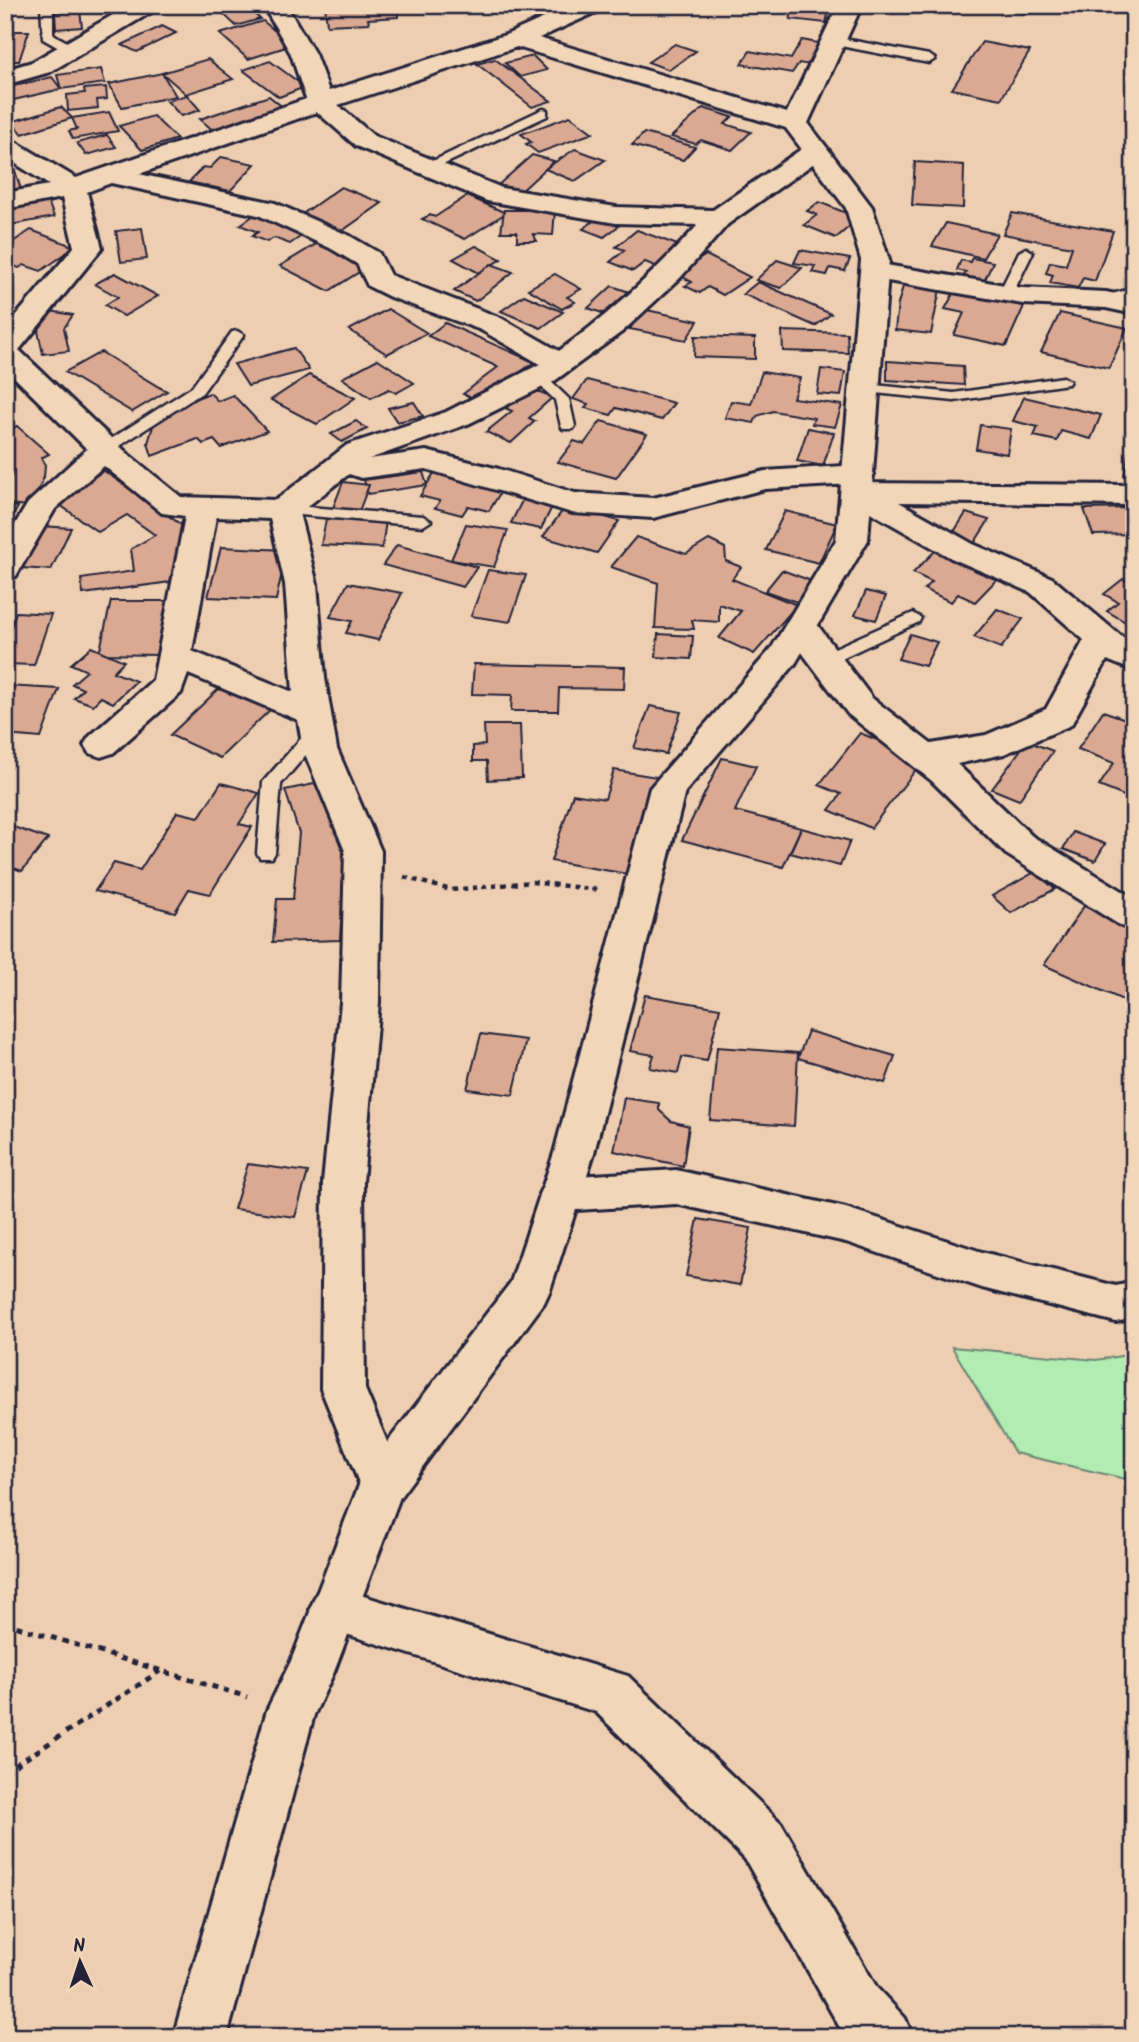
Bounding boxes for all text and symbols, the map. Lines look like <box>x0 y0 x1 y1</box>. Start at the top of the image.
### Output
north arrow <box>46 1926 116 1996</box>
text: N <box>72 1932 86 1962</box>

